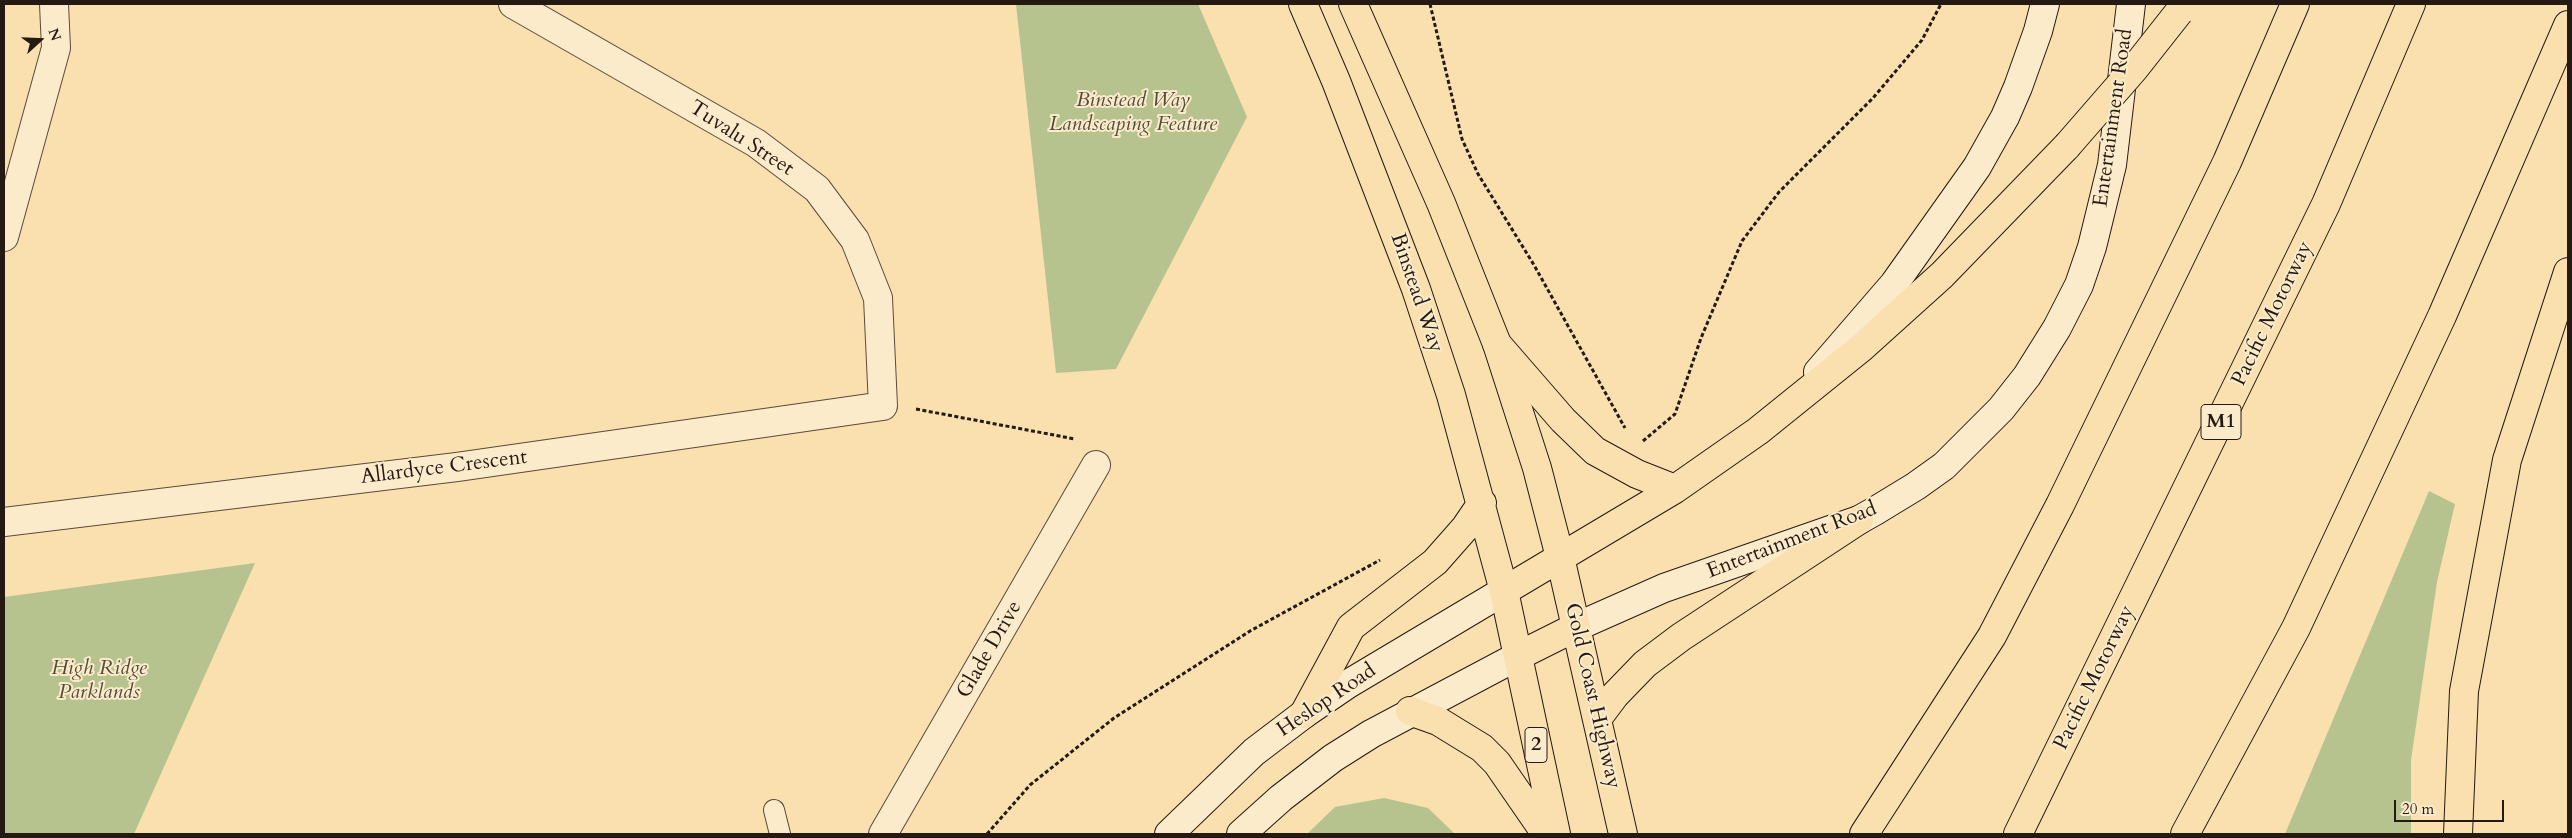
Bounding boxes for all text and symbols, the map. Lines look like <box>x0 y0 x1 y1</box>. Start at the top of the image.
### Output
north arrow <box>15 15 65 65</box>
text: N <box>44 26 66 44</box>
street label: Entertainment Road <box>2089 27 2139 209</box>
park label: Binstead Way Landscaping Feature <box>1049 88 1217 138</box>
street label: Tuvalu Street <box>684 96 798 182</box>
street label: Binstead Way <box>1384 230 1448 356</box>
street label: Pacific Motorway <box>2227 238 2319 390</box>
road number: M1 <box>2201 404 2241 440</box>
street label: Allardyce Crescent <box>359 445 529 491</box>
street label: Entertainment Road <box>1703 497 1881 585</box>
street label: Glade Drive <box>952 597 1028 703</box>
street label: Gold Coast Highway <box>1558 601 1626 791</box>
street label: Pacific Motorway <box>2049 602 2141 754</box>
park label: High Ridge Parklands <box>51 656 147 706</box>
street label: Heslop Road <box>1273 659 1381 743</box>
road number: 2 <box>1525 728 1547 762</box>
scale bar <box>2397 790 2507 822</box>
text: 20 m <box>2402 799 2434 819</box>

